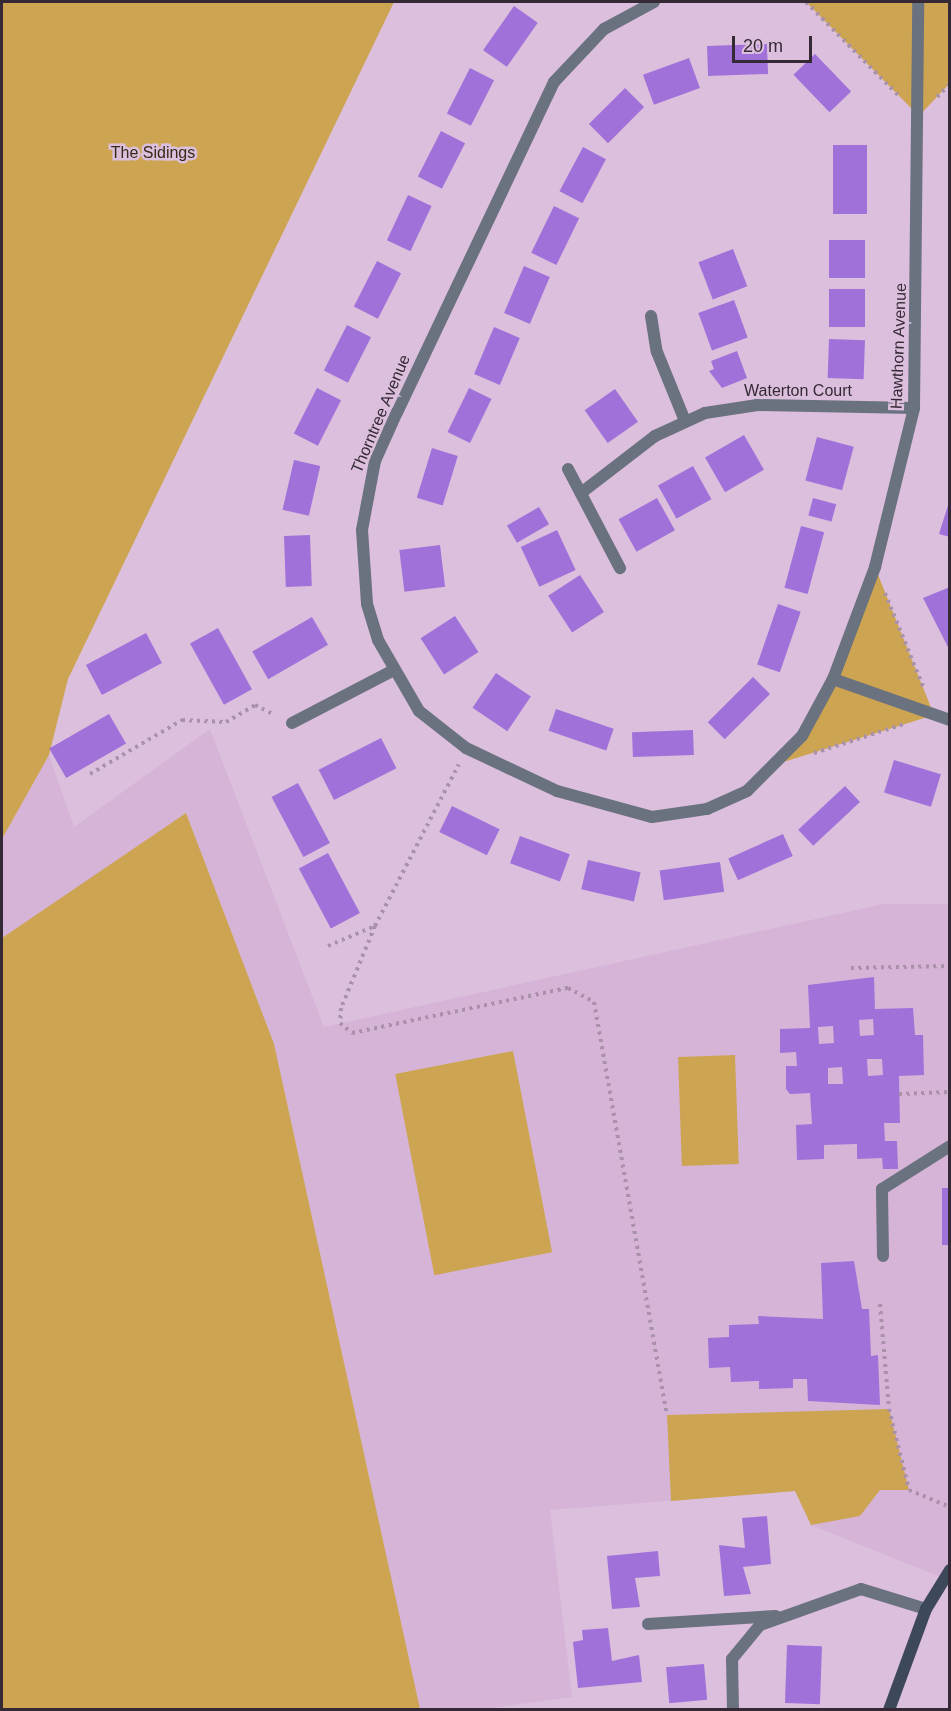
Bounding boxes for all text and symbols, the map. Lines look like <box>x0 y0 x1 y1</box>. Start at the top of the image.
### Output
scale bar <box>735 24 814 62</box>
text: 20 m <box>743 36 783 56</box>
park label: The Sidings <box>111 143 195 163</box>
street label: Hawthorn Avenue <box>887 282 911 410</box>
street label: Thorntree Avenue <box>347 351 415 477</box>
street label: Waterton Court <box>744 381 852 401</box>

